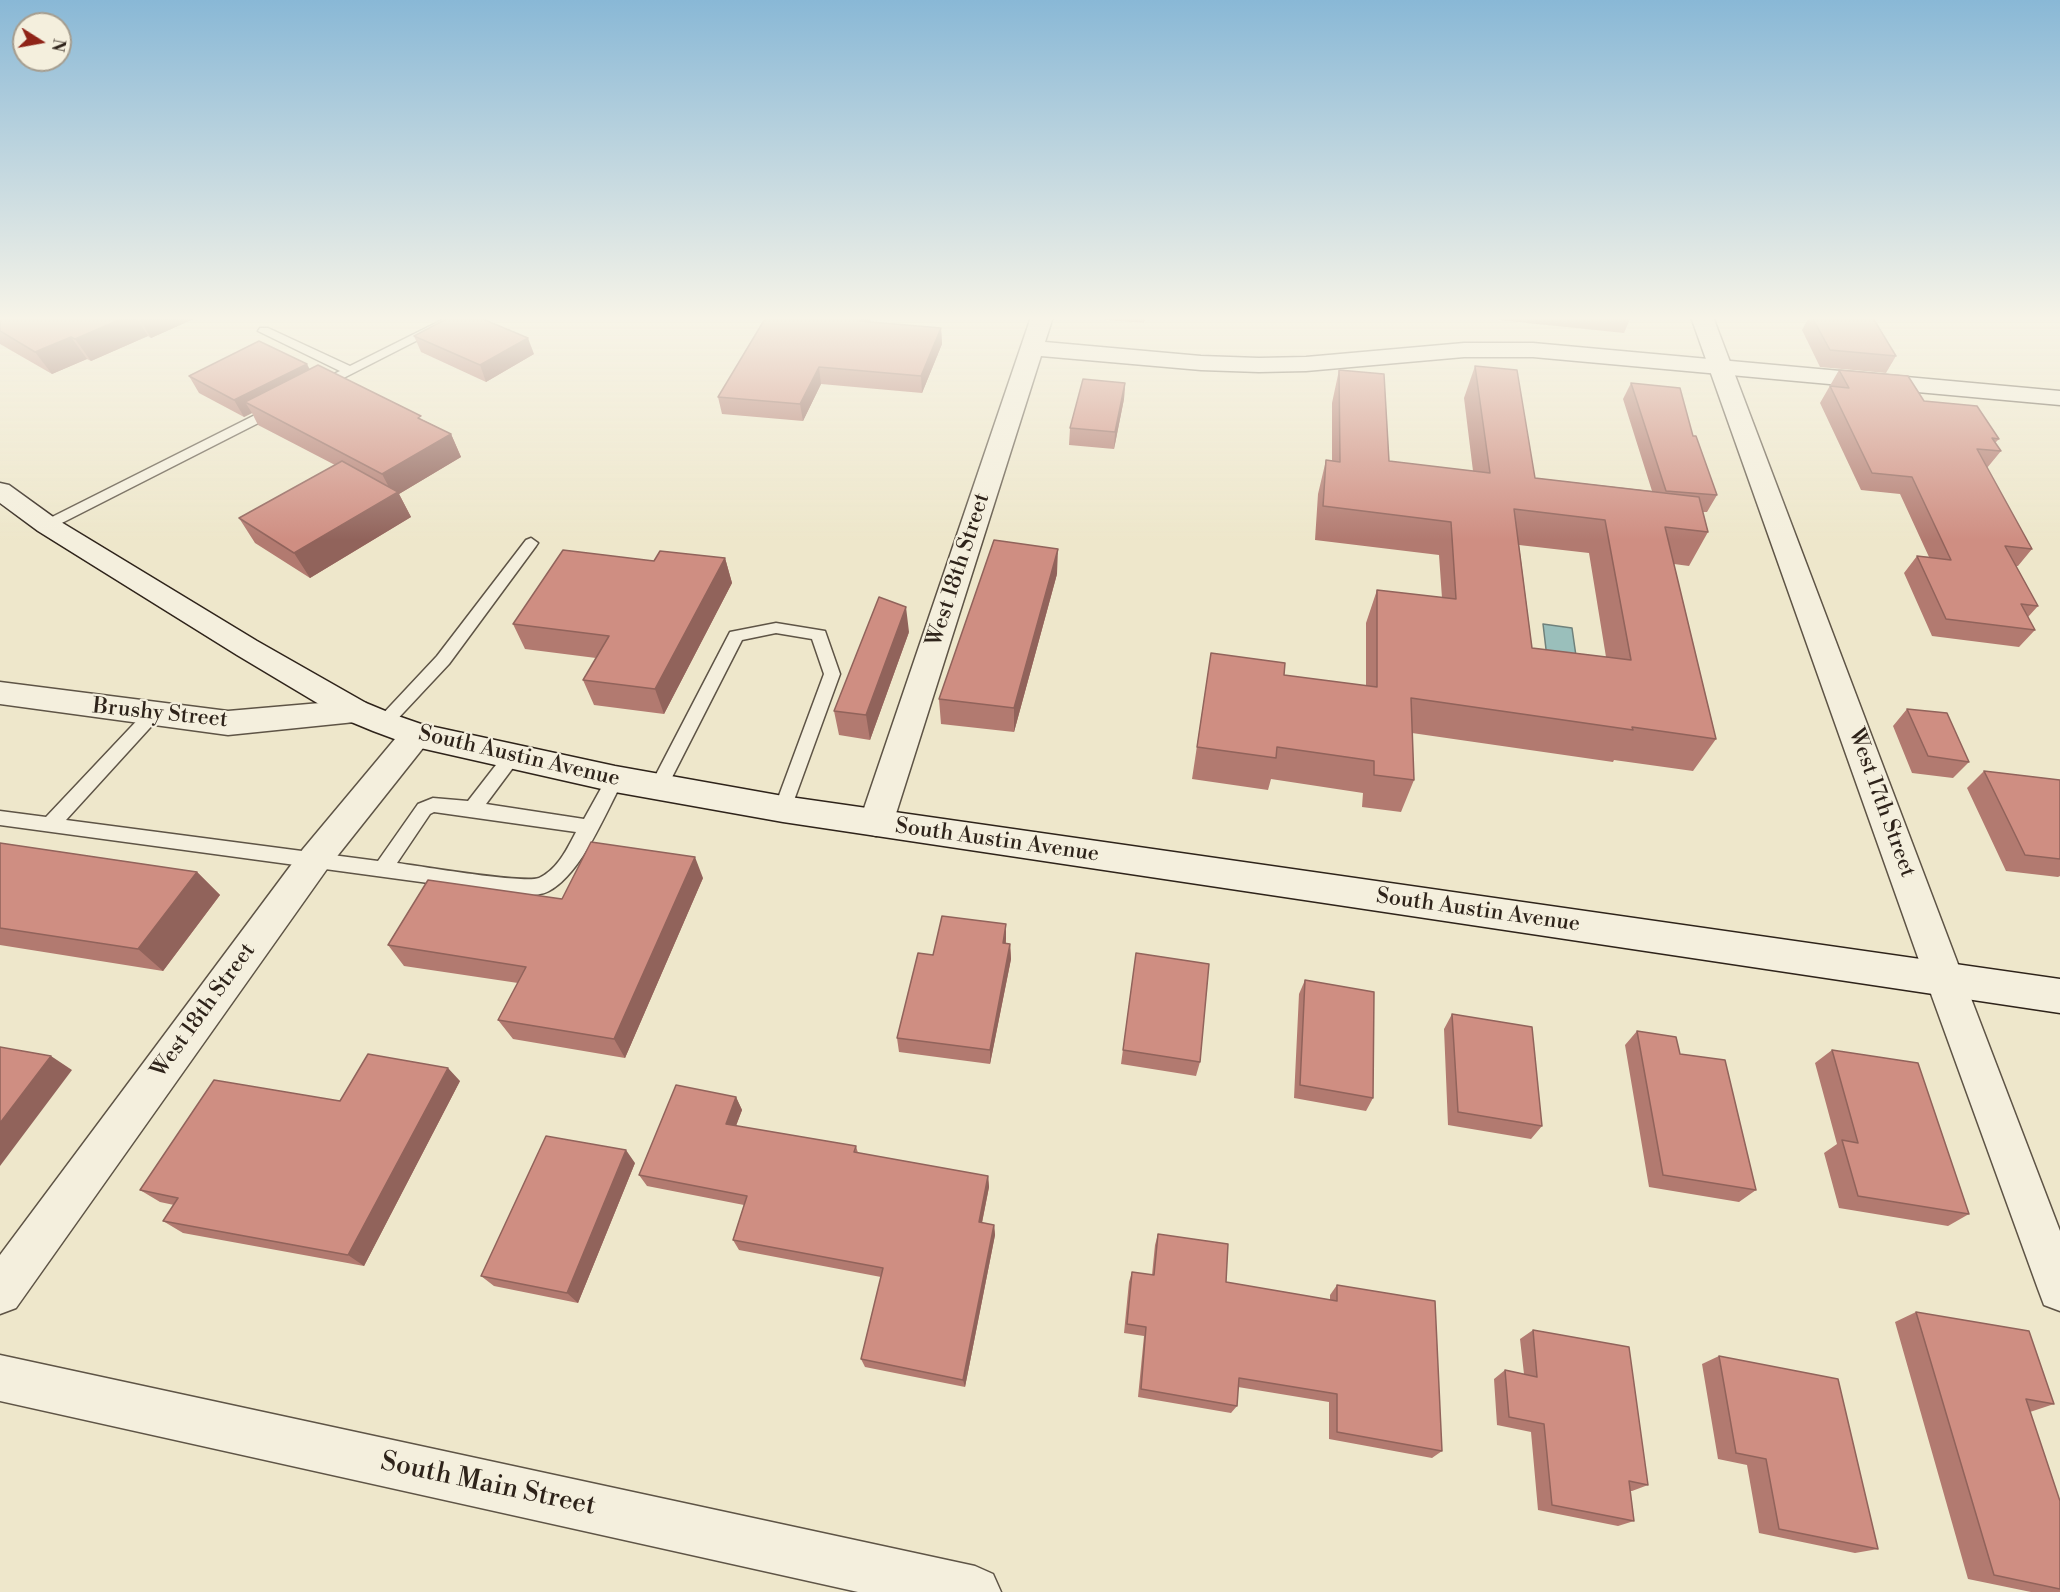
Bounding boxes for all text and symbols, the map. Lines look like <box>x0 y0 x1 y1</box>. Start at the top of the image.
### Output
north arrow <box>12 12 72 72</box>
text: N <box>47 37 69 53</box>
street label: West 18th Street <box>922 490 996 650</box>
street label: Brushy Street <box>91 694 229 734</box>
street label: South Austin Avenue <box>416 721 622 793</box>
street label: West 17th Street <box>1842 725 1920 881</box>
street label: South Austin Avenue <box>893 814 1101 868</box>
street label: South Austin Avenue <box>1374 884 1582 938</box>
street label: West 18th Street <box>146 939 262 1083</box>
street label: South Main Street <box>378 1446 598 1524</box>

